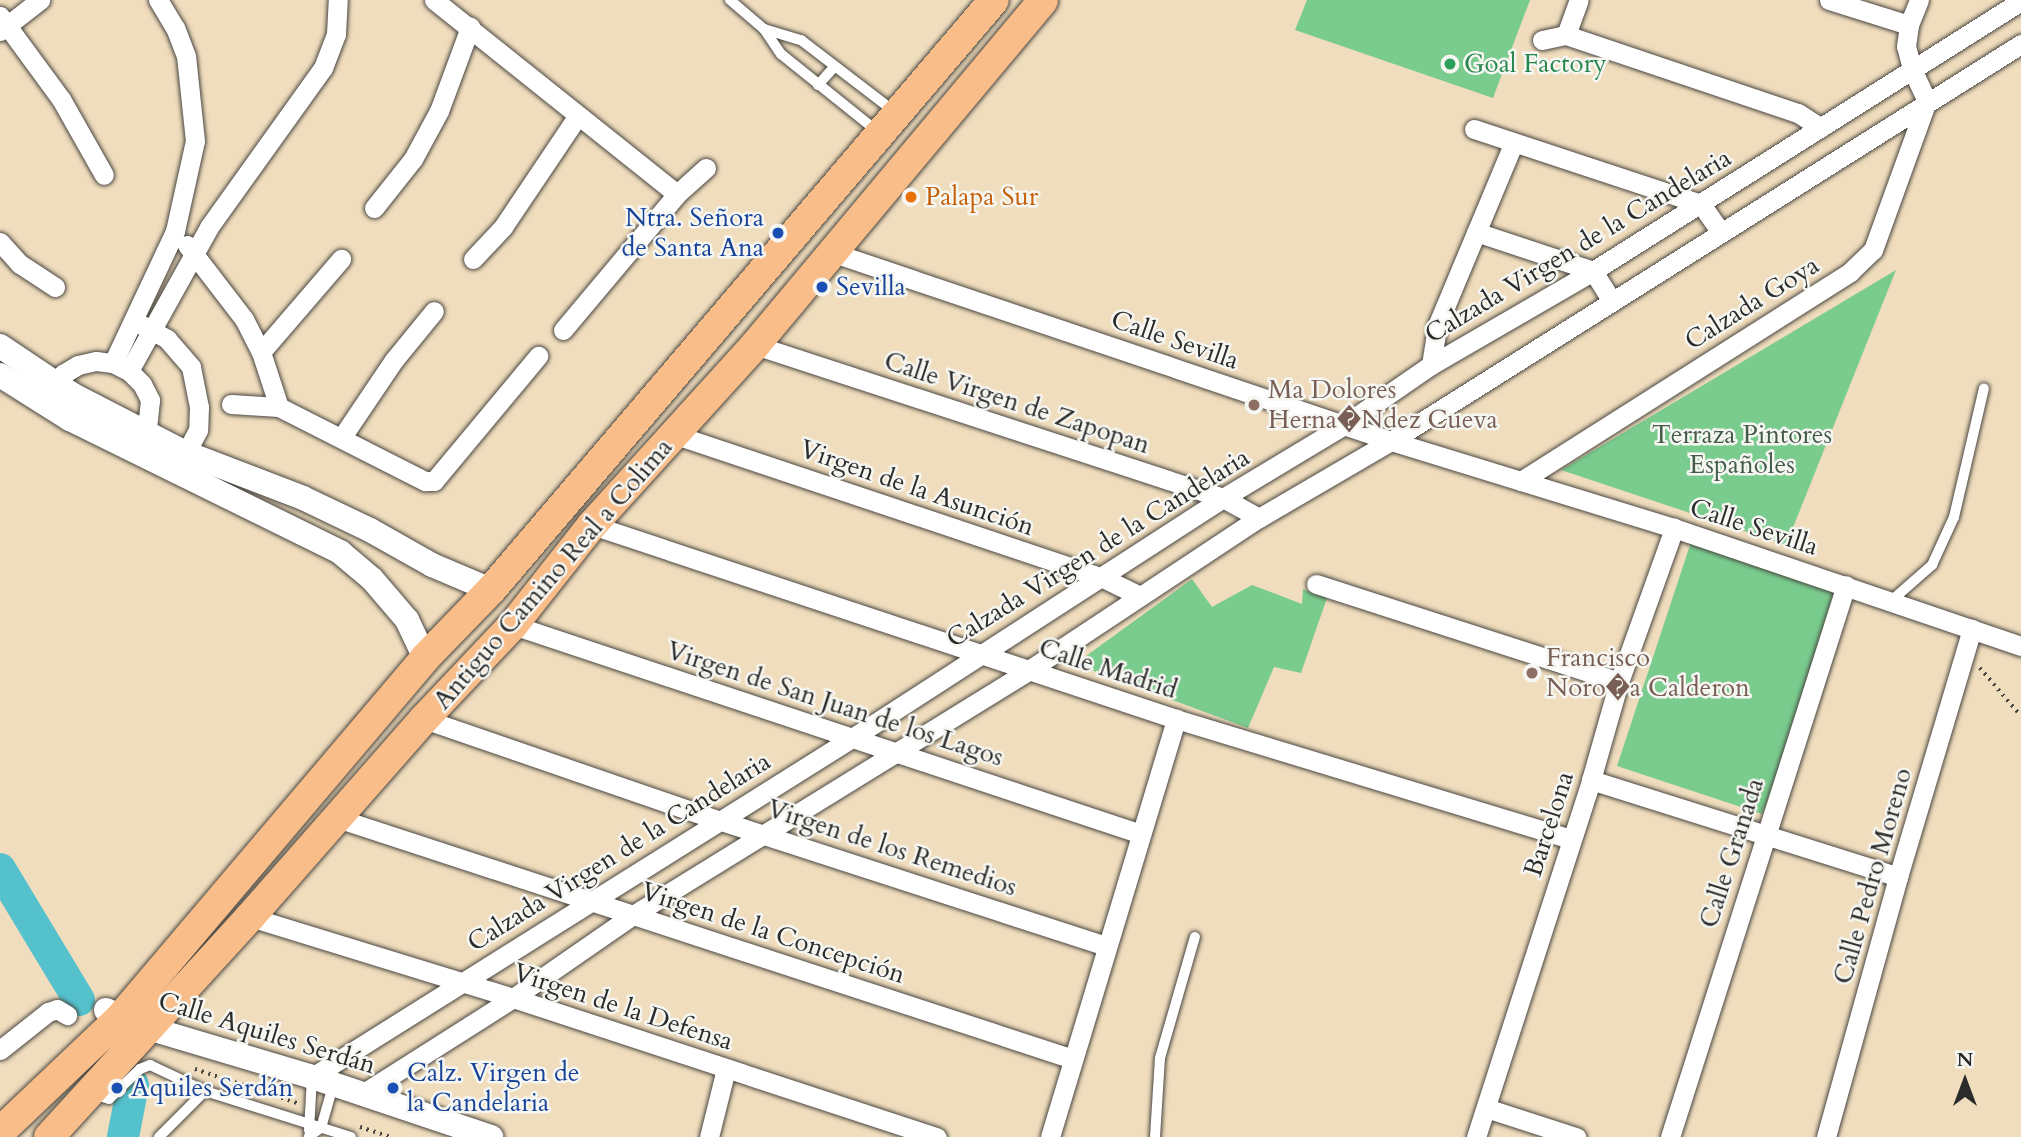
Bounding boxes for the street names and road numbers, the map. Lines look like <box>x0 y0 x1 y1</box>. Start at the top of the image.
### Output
street label: Calzada Virgen de la Candelaria <box>1419 142 1737 350</box>
street label: Calzada Goya <box>1679 249 1825 357</box>
street label: Calle Sevilla <box>1107 304 1243 376</box>
street label: Calle Virgen de Zapopan <box>880 345 1154 461</box>
street label: Antiguo Camino Real a Colima <box>427 432 679 716</box>
street label: Virgen de la Asunción <box>796 433 1038 543</box>
street label: Calzada Virgen de la Candelaria <box>941 442 1255 654</box>
street label: Calle Sevilla <box>1686 492 1822 562</box>
street label: Calle Madrid <box>1035 632 1181 706</box>
street label: Virgen de San Juan de los Lagos <box>663 635 1007 773</box>
street label: Calzada Virgen de la Candelaria <box>462 746 776 958</box>
street label: Calle Pedro Moreno <box>1827 764 1919 988</box>
street label: Barcelona <box>1517 767 1581 881</box>
street label: Calle Granada <box>1693 774 1771 932</box>
street label: Virgen de los Remedios <box>763 793 1021 903</box>
street label: Virgen de la Concepción <box>637 876 909 990</box>
street label: Virgen de la Defensa <box>509 957 737 1057</box>
street label: Calle Aquiles Serdán <box>155 985 379 1081</box>

